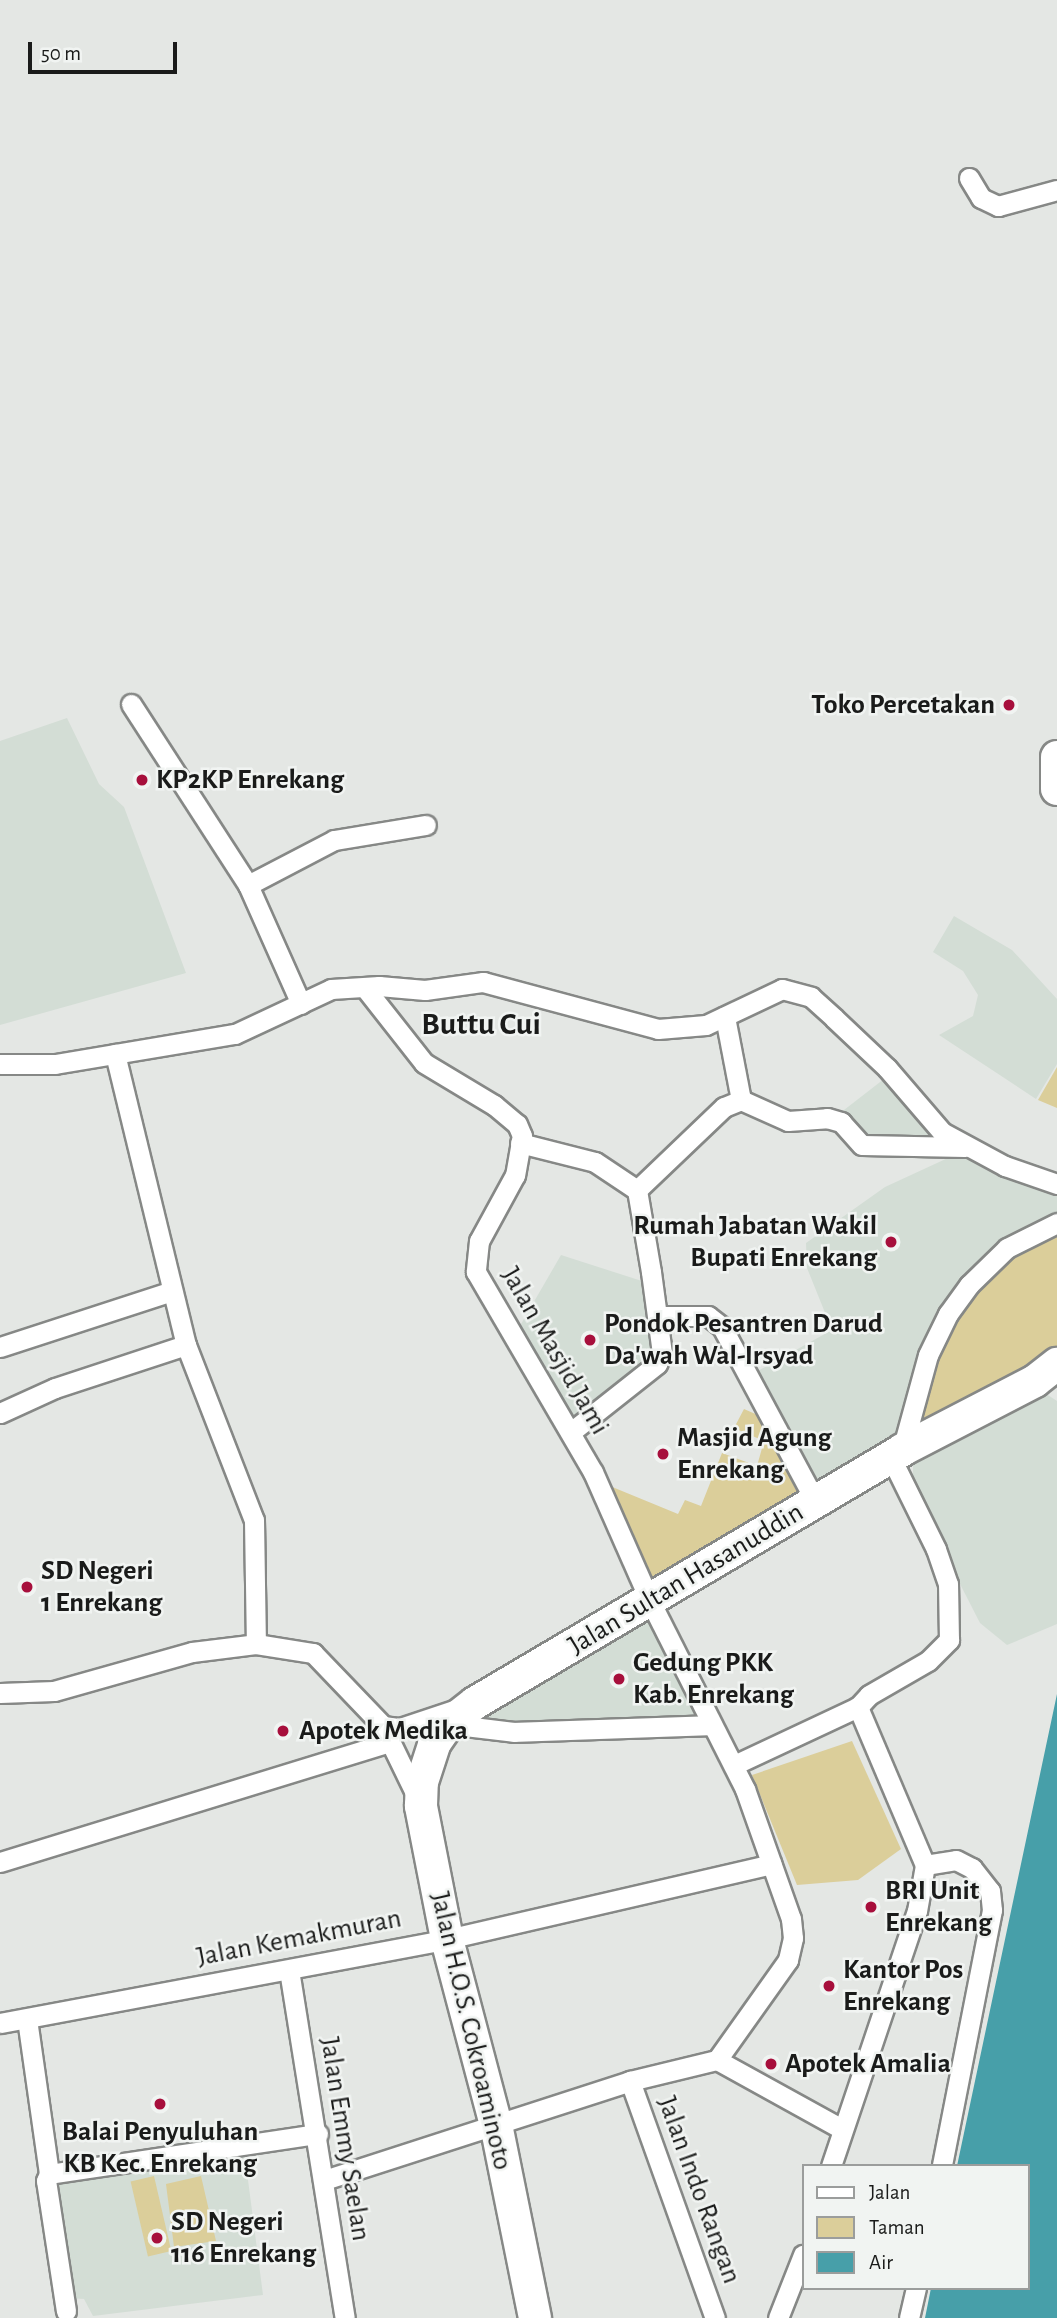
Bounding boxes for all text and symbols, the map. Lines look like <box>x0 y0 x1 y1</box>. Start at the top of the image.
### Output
scale bar <box>32 28 180 72</box>
text: 50 m <box>41 43 81 64</box>
place label: Toko Percetakan <box>811 688 995 722</box>
marker: Toko Percetakan <box>1001 697 1017 713</box>
place label: KP2KP Enrekang <box>156 763 344 797</box>
marker: KP2KP Enrekang <box>134 772 150 788</box>
district label: Buttu Cui <box>421 1005 541 1043</box>
place label: Rumah Jabatan Wakil Bupati Enrekang <box>633 1209 877 1275</box>
marker: Rumah Jabatan Wakil Bupati Enrekang <box>883 1234 899 1250</box>
street label: Jalan Masjid Jami <box>493 1261 617 1441</box>
place label: Pondok Pesantren Darud Da'wah Wal-Irsyad <box>604 1307 883 1373</box>
marker: Pondok Pesantren Darud Da'wah Wal-Irsyad <box>582 1332 598 1348</box>
place label: Masjid Agung Enrekang <box>677 1421 832 1487</box>
marker: Masjid Agung Enrekang <box>655 1446 671 1462</box>
street label: Jalan Sultan Hasanuddin <box>562 1496 810 1662</box>
place label: SD Negeri 1 Enrekang <box>41 1554 162 1620</box>
marker: SD Negeri 1 Enrekang <box>19 1579 35 1595</box>
place label: Gedung PKK Kab. Enrekang <box>633 1646 794 1712</box>
marker: Gedung PKK Kab. Enrekang <box>611 1671 627 1687</box>
place label: Apotek Medika <box>299 1714 468 1748</box>
marker: Apotek Medika <box>273 1721 293 1741</box>
place label: BRI Unit Enrekang <box>885 1874 992 1940</box>
street label: Jalan H.O.S. Cokroaminoto <box>423 1889 519 2173</box>
marker: BRI Unit Enrekang <box>863 1899 879 1915</box>
street label: Jalan Kemakmuran <box>194 1902 404 1974</box>
place label: Kantor Pos Enrekang <box>843 1953 963 2019</box>
marker: Kantor Pos Enrekang <box>821 1978 837 1994</box>
street label: Jalan Emmy Saelan <box>312 2035 378 2243</box>
place label: Apotek Amalia <box>785 2047 951 2081</box>
marker: Apotek Amalia <box>763 2056 779 2072</box>
street label: Jalan Indo Rangan <box>650 2092 748 2288</box>
marker: Balai Penyuluhan KB Kec. Enrekang <box>152 2096 168 2112</box>
place label: Balai Penyuluhan KB Kec. Enrekang <box>62 2115 258 2181</box>
legend <box>802 2164 1029 2290</box>
text: Jalan <box>869 2182 910 2203</box>
place label: SD Negeri 116 Enrekang <box>171 2205 316 2271</box>
text: Taman <box>869 2217 925 2238</box>
marker: SD Negeri 116 Enrekang <box>149 2230 165 2246</box>
text: Air <box>869 2252 893 2273</box>

